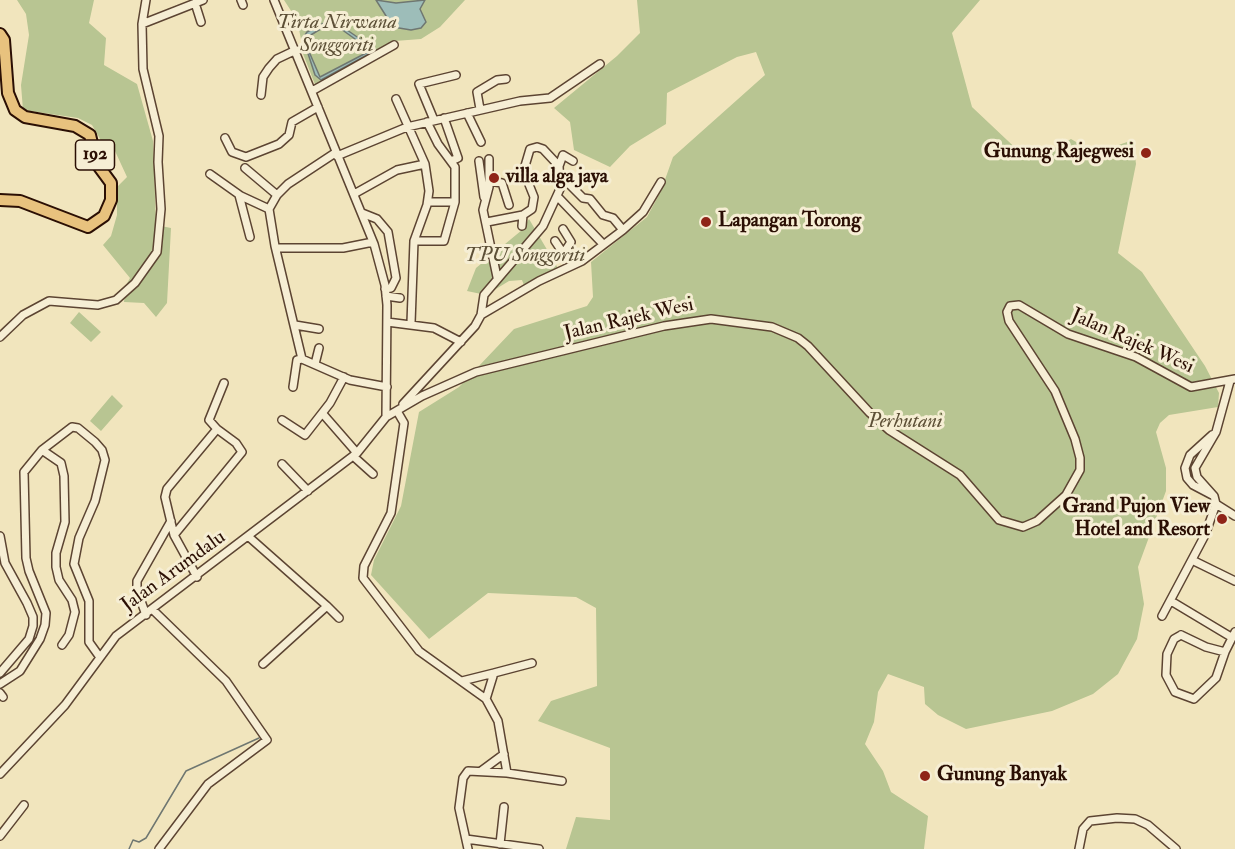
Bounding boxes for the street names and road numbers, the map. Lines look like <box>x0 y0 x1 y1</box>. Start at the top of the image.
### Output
road number: 192 <box>76 140 115 170</box>
street label: Jalan Rajek Wesi <box>562 293 696 347</box>
street label: Jalan Rajek Wesi <box>1067 304 1197 380</box>
street label: Jalan Arumdalu <box>117 526 231 618</box>

